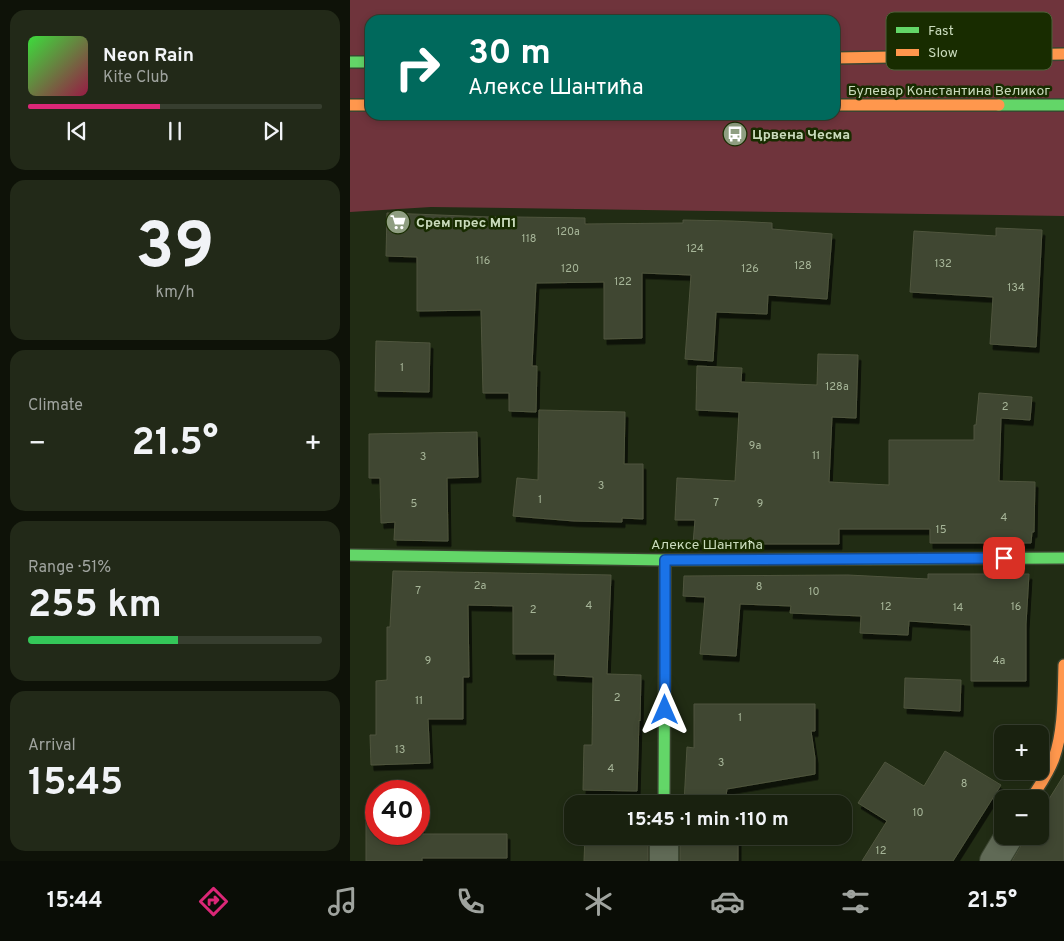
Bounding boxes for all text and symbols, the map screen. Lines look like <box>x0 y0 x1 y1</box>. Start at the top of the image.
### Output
legend <box>886 12 1052 70</box>
text: Fast <box>928 23 954 40</box>
text: 30 m <box>468 32 551 76</box>
icon: right <box>385 35 450 100</box>
text: Neon Rain <box>103 44 194 68</box>
text: Slow <box>928 45 958 62</box>
text: Kite Club <box>103 68 168 88</box>
text: Алексе Шантића <box>468 75 644 102</box>
street label: Булевар Константина Великог <box>848 83 1050 100</box>
icon: previous <box>63 117 91 145</box>
icon: pause <box>161 117 189 145</box>
icon: next <box>259 117 287 145</box>
bus stop icon: Црвена Чесма <box>722 121 748 147</box>
place label: Црвена Чесма <box>752 127 850 144</box>
text: 39 <box>136 209 214 291</box>
supermarket icon: Срем прес МП1 <box>385 209 411 235</box>
place label: Срем прес МП1 <box>416 215 517 232</box>
house number: 120a <box>556 225 580 239</box>
house number: 118 <box>522 232 536 246</box>
house number: 124 <box>686 242 704 256</box>
house number: 116 <box>476 254 490 268</box>
house number: 132 <box>934 257 952 271</box>
house number: 128 <box>794 259 812 273</box>
house number: 120 <box>561 262 579 276</box>
house number: 126 <box>741 262 759 276</box>
house number: 122 <box>614 275 632 289</box>
house number: 134 <box>1007 281 1025 295</box>
text: km/h <box>156 283 194 303</box>
house number: 1 <box>400 361 404 375</box>
house number: 128a <box>825 380 849 394</box>
text: Climate <box>28 396 83 416</box>
house number: 2 <box>1002 400 1008 414</box>
text: 21.5° <box>132 420 218 469</box>
text: − <box>28 427 46 463</box>
text: + <box>304 427 322 463</box>
house number: 9a <box>749 439 761 453</box>
house number: 11 <box>812 449 820 463</box>
house number: 3 <box>420 450 426 464</box>
house number: 3 <box>598 479 604 493</box>
house number: 1 <box>538 493 542 507</box>
house number: 7 <box>713 496 719 510</box>
house number: 5 <box>411 497 418 511</box>
house number: 9 <box>757 497 763 511</box>
house number: 4 <box>1001 511 1008 525</box>
house number: 15 <box>936 523 947 537</box>
street label: Алексе Шантића <box>651 537 763 554</box>
pin <box>983 537 1025 579</box>
icon: arrive <box>990 544 1018 572</box>
text: Range · 51% <box>28 558 111 578</box>
house number: 2a <box>474 579 486 593</box>
house number: 8 <box>756 580 762 594</box>
text: 255 km <box>28 582 162 631</box>
house number: 7 <box>415 584 421 598</box>
house number: 10 <box>808 585 820 599</box>
house number: 4 <box>586 599 593 613</box>
house number: 12 <box>881 600 891 614</box>
house number: 16 <box>1011 600 1021 614</box>
house number: 14 <box>953 601 964 615</box>
house number: 2 <box>530 603 536 617</box>
house number: 9 <box>425 654 431 668</box>
house number: 4a <box>993 654 1006 668</box>
position arrow <box>638 683 690 735</box>
house number: 2 <box>614 691 620 705</box>
house number: 11 <box>415 694 423 708</box>
house number: 1 <box>738 711 742 725</box>
map controls <box>994 725 1049 845</box>
button: + <box>994 725 1049 780</box>
text: Arrival <box>28 736 76 756</box>
house number: 13 <box>395 743 405 757</box>
house number: 3 <box>718 756 724 770</box>
text: 15:45 <box>28 760 123 809</box>
house number: 4 <box>608 762 615 776</box>
house number: 8 <box>961 777 967 791</box>
speed limit sign: 40 <box>365 780 430 845</box>
button: − <box>994 790 1049 845</box>
house number: 10 <box>912 806 924 820</box>
text: 15:45 · 1 min · 110 m <box>627 808 789 832</box>
house number: 12 <box>876 844 886 858</box>
icon: directions <box>196 884 231 919</box>
icon: music <box>325 884 360 919</box>
icon: phone <box>453 884 488 919</box>
icon: climate <box>581 884 616 919</box>
icon: car <box>710 884 745 919</box>
icon: filters <box>838 884 873 919</box>
text: 15:44 <box>47 888 103 915</box>
text: 21.5° <box>967 888 1017 915</box>

